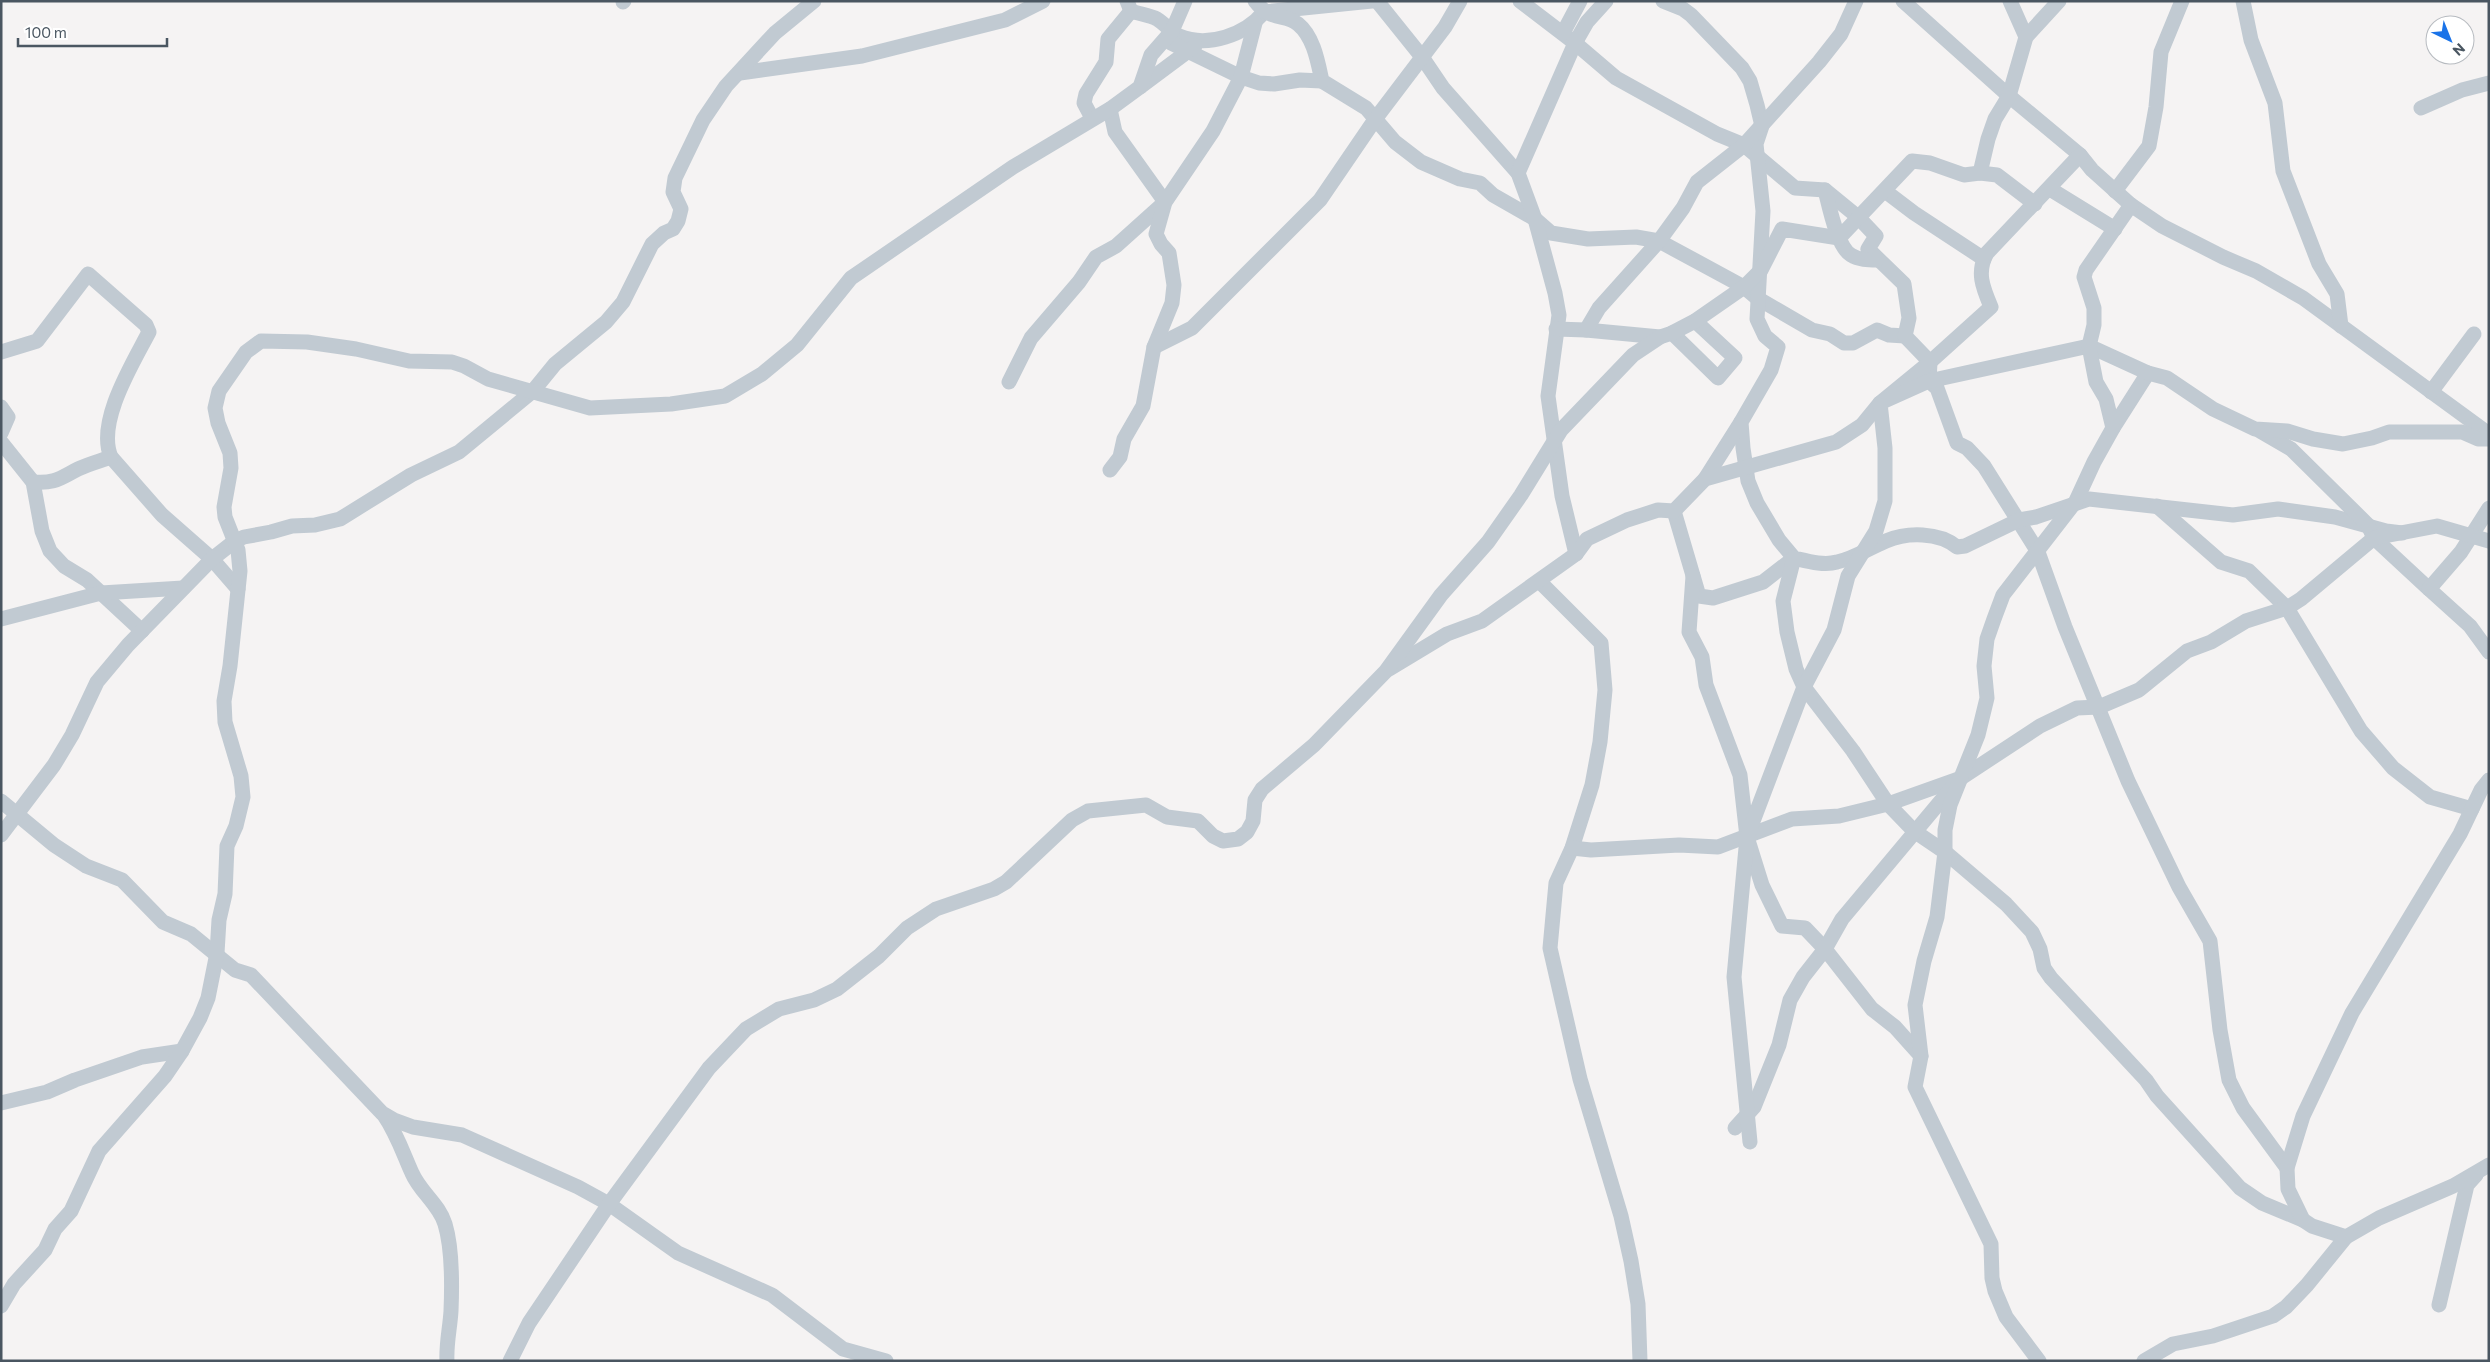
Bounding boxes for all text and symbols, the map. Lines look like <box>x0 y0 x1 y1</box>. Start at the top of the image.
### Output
scale bar <box>18 15 166 47</box>
north arrow <box>2425 15 2475 65</box>
text: 100 m <box>25 23 67 41</box>
text: N <box>2450 40 2469 60</box>

